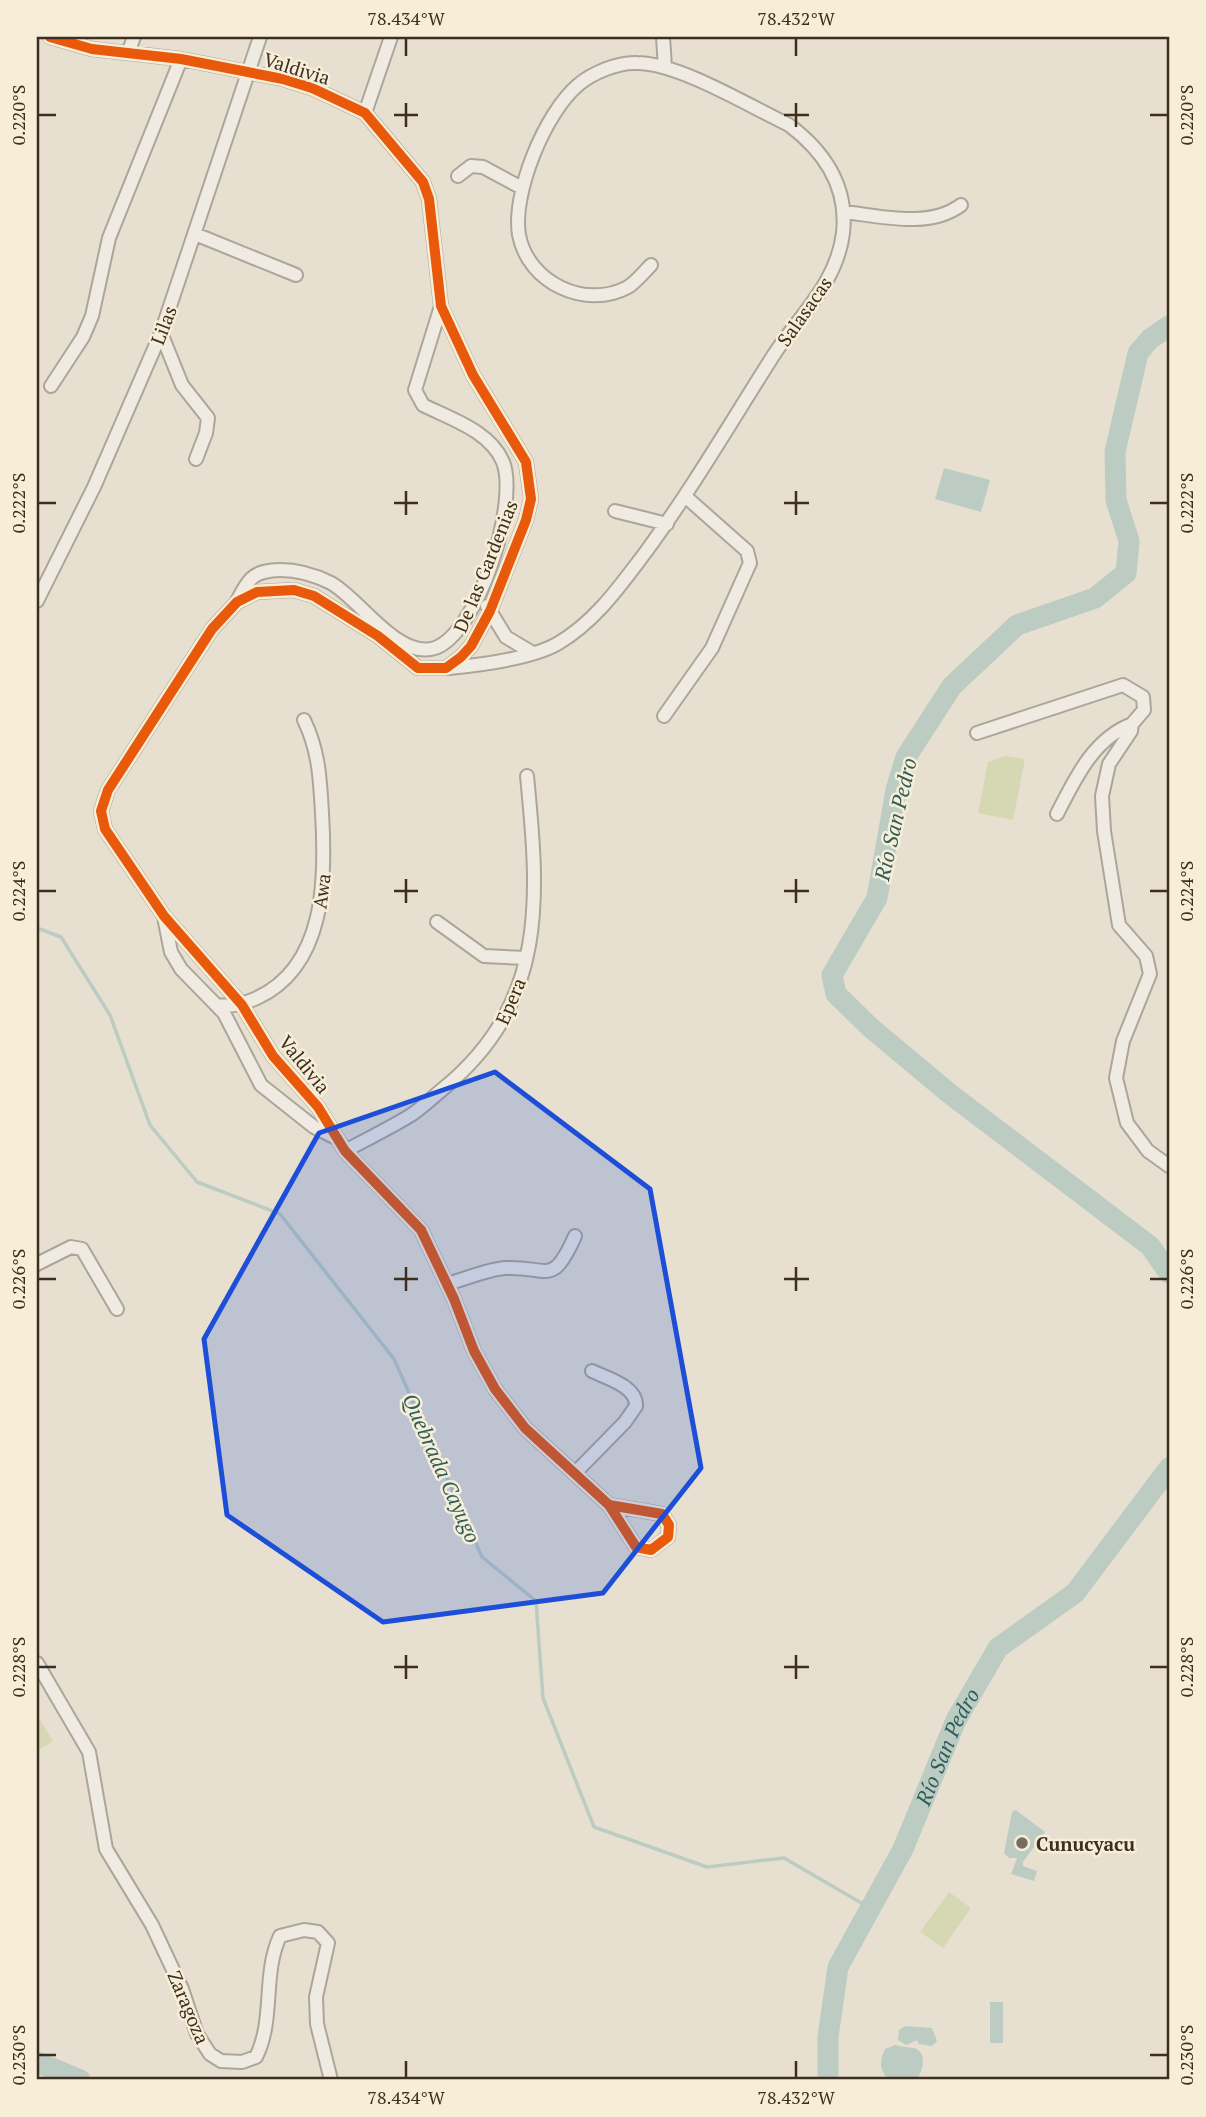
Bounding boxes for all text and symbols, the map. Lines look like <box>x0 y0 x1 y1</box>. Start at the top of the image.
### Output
text: 78.434°W <box>367 6 445 30</box>
text: 78.432°W <box>757 6 835 30</box>
street label: Valdivia <box>261 46 334 90</box>
text: 0.220°S <box>6 85 30 145</box>
text: 0.220°S <box>1174 85 1198 145</box>
street label: Salasacas <box>771 271 837 351</box>
street label: Lilas <box>144 302 182 348</box>
text: 0.222°S <box>6 473 30 533</box>
text: 0.222°S <box>1174 473 1198 533</box>
street label: De las Gardenias <box>447 496 523 636</box>
water label: Río San Pedro <box>867 755 923 884</box>
text: 0.224°S <box>6 861 30 921</box>
text: 0.224°S <box>1174 861 1198 921</box>
street label: Awa <box>306 872 336 910</box>
street label: Epera <box>489 974 531 1028</box>
street label: Valdivia <box>274 1030 336 1099</box>
text: 0.226°S <box>6 1249 30 1309</box>
text: 0.226°S <box>1174 1249 1198 1309</box>
water label: Quebrada Cayugo <box>396 1389 488 1547</box>
text: 0.228°S <box>6 1637 30 1697</box>
text: 0.228°S <box>1174 1637 1198 1697</box>
water label: Río San Pedro <box>908 1683 986 1810</box>
place label: Cunucyacu <box>1036 1831 1135 1856</box>
marker: Cunucyacu <box>1014 1835 1030 1851</box>
street label: Zaragoza <box>162 1967 216 2048</box>
text: 0.230°S <box>6 2025 30 2085</box>
text: 0.230°S <box>1174 2025 1198 2085</box>
text: 78.434°W <box>367 2085 445 2109</box>
text: 78.432°W <box>757 2085 835 2109</box>

